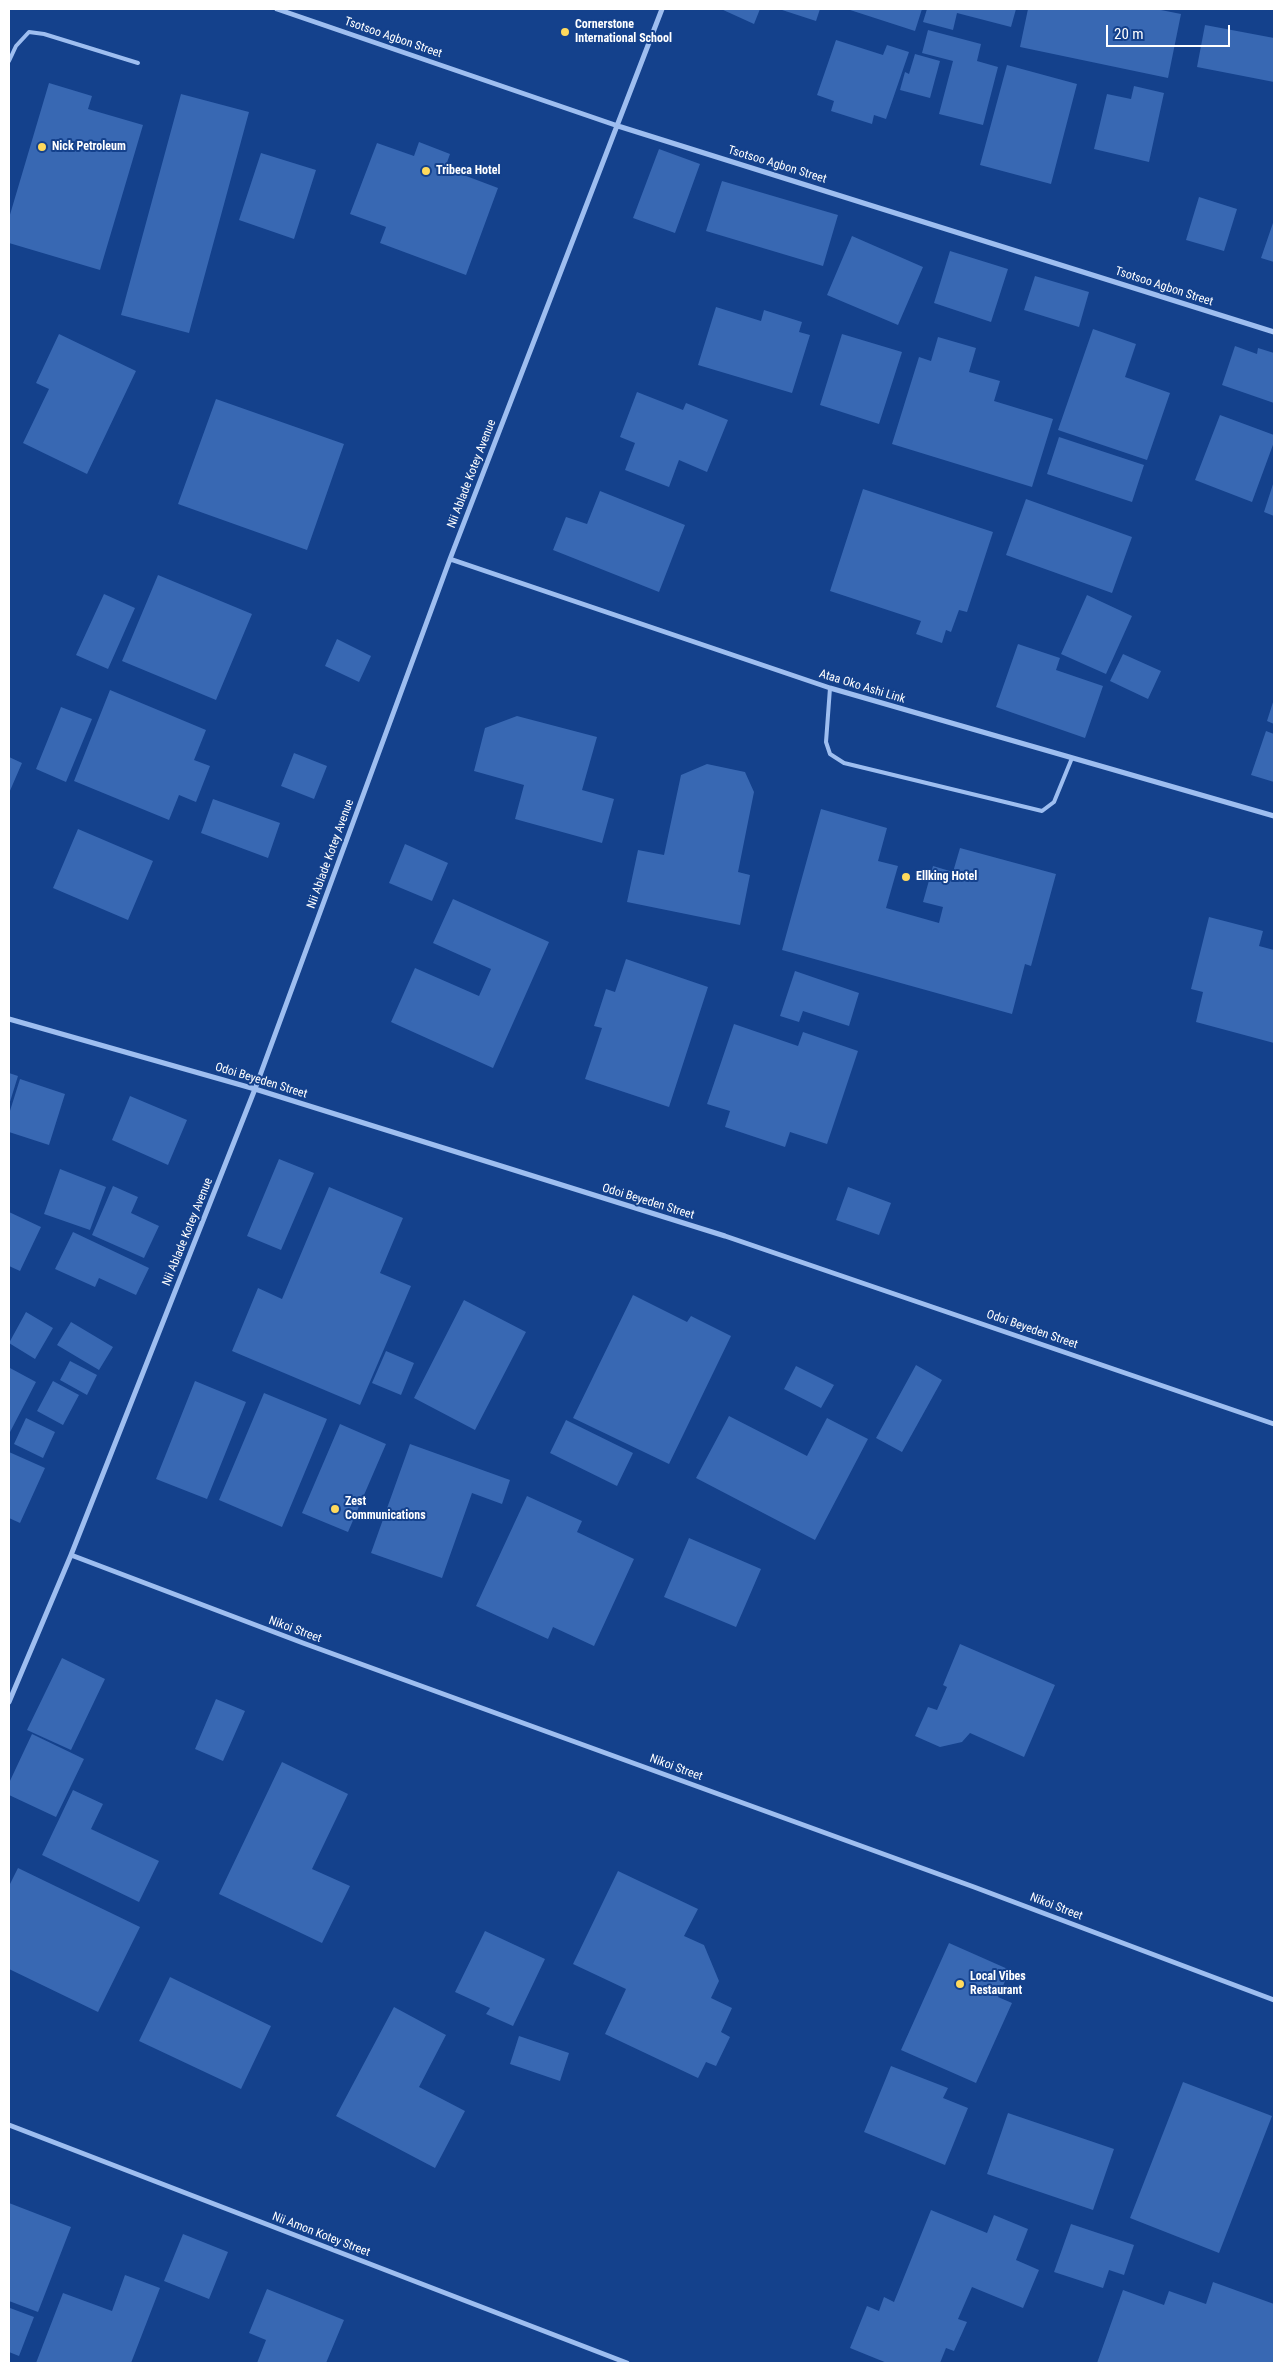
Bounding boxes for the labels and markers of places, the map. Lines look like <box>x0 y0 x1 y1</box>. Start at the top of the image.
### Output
place label: Cornerstone International School <box>575 18 672 46</box>
marker: Cornerstone International School <box>559 26 571 38</box>
place label: Nick Petroleum <box>52 140 126 154</box>
marker: Nick Petroleum <box>36 141 48 153</box>
place label: Tribeca Hotel <box>436 164 501 178</box>
marker: Tribeca Hotel <box>420 165 432 177</box>
place label: Ellking Hotel <box>916 870 977 884</box>
marker: Ellking Hotel <box>900 871 912 883</box>
place label: Zest Communications <box>345 1495 426 1523</box>
marker: Zest Communications <box>329 1503 341 1515</box>
place label: Local Vibes Restaurant <box>970 1970 1026 1998</box>
marker: Local Vibes Restaurant <box>954 1978 966 1990</box>

